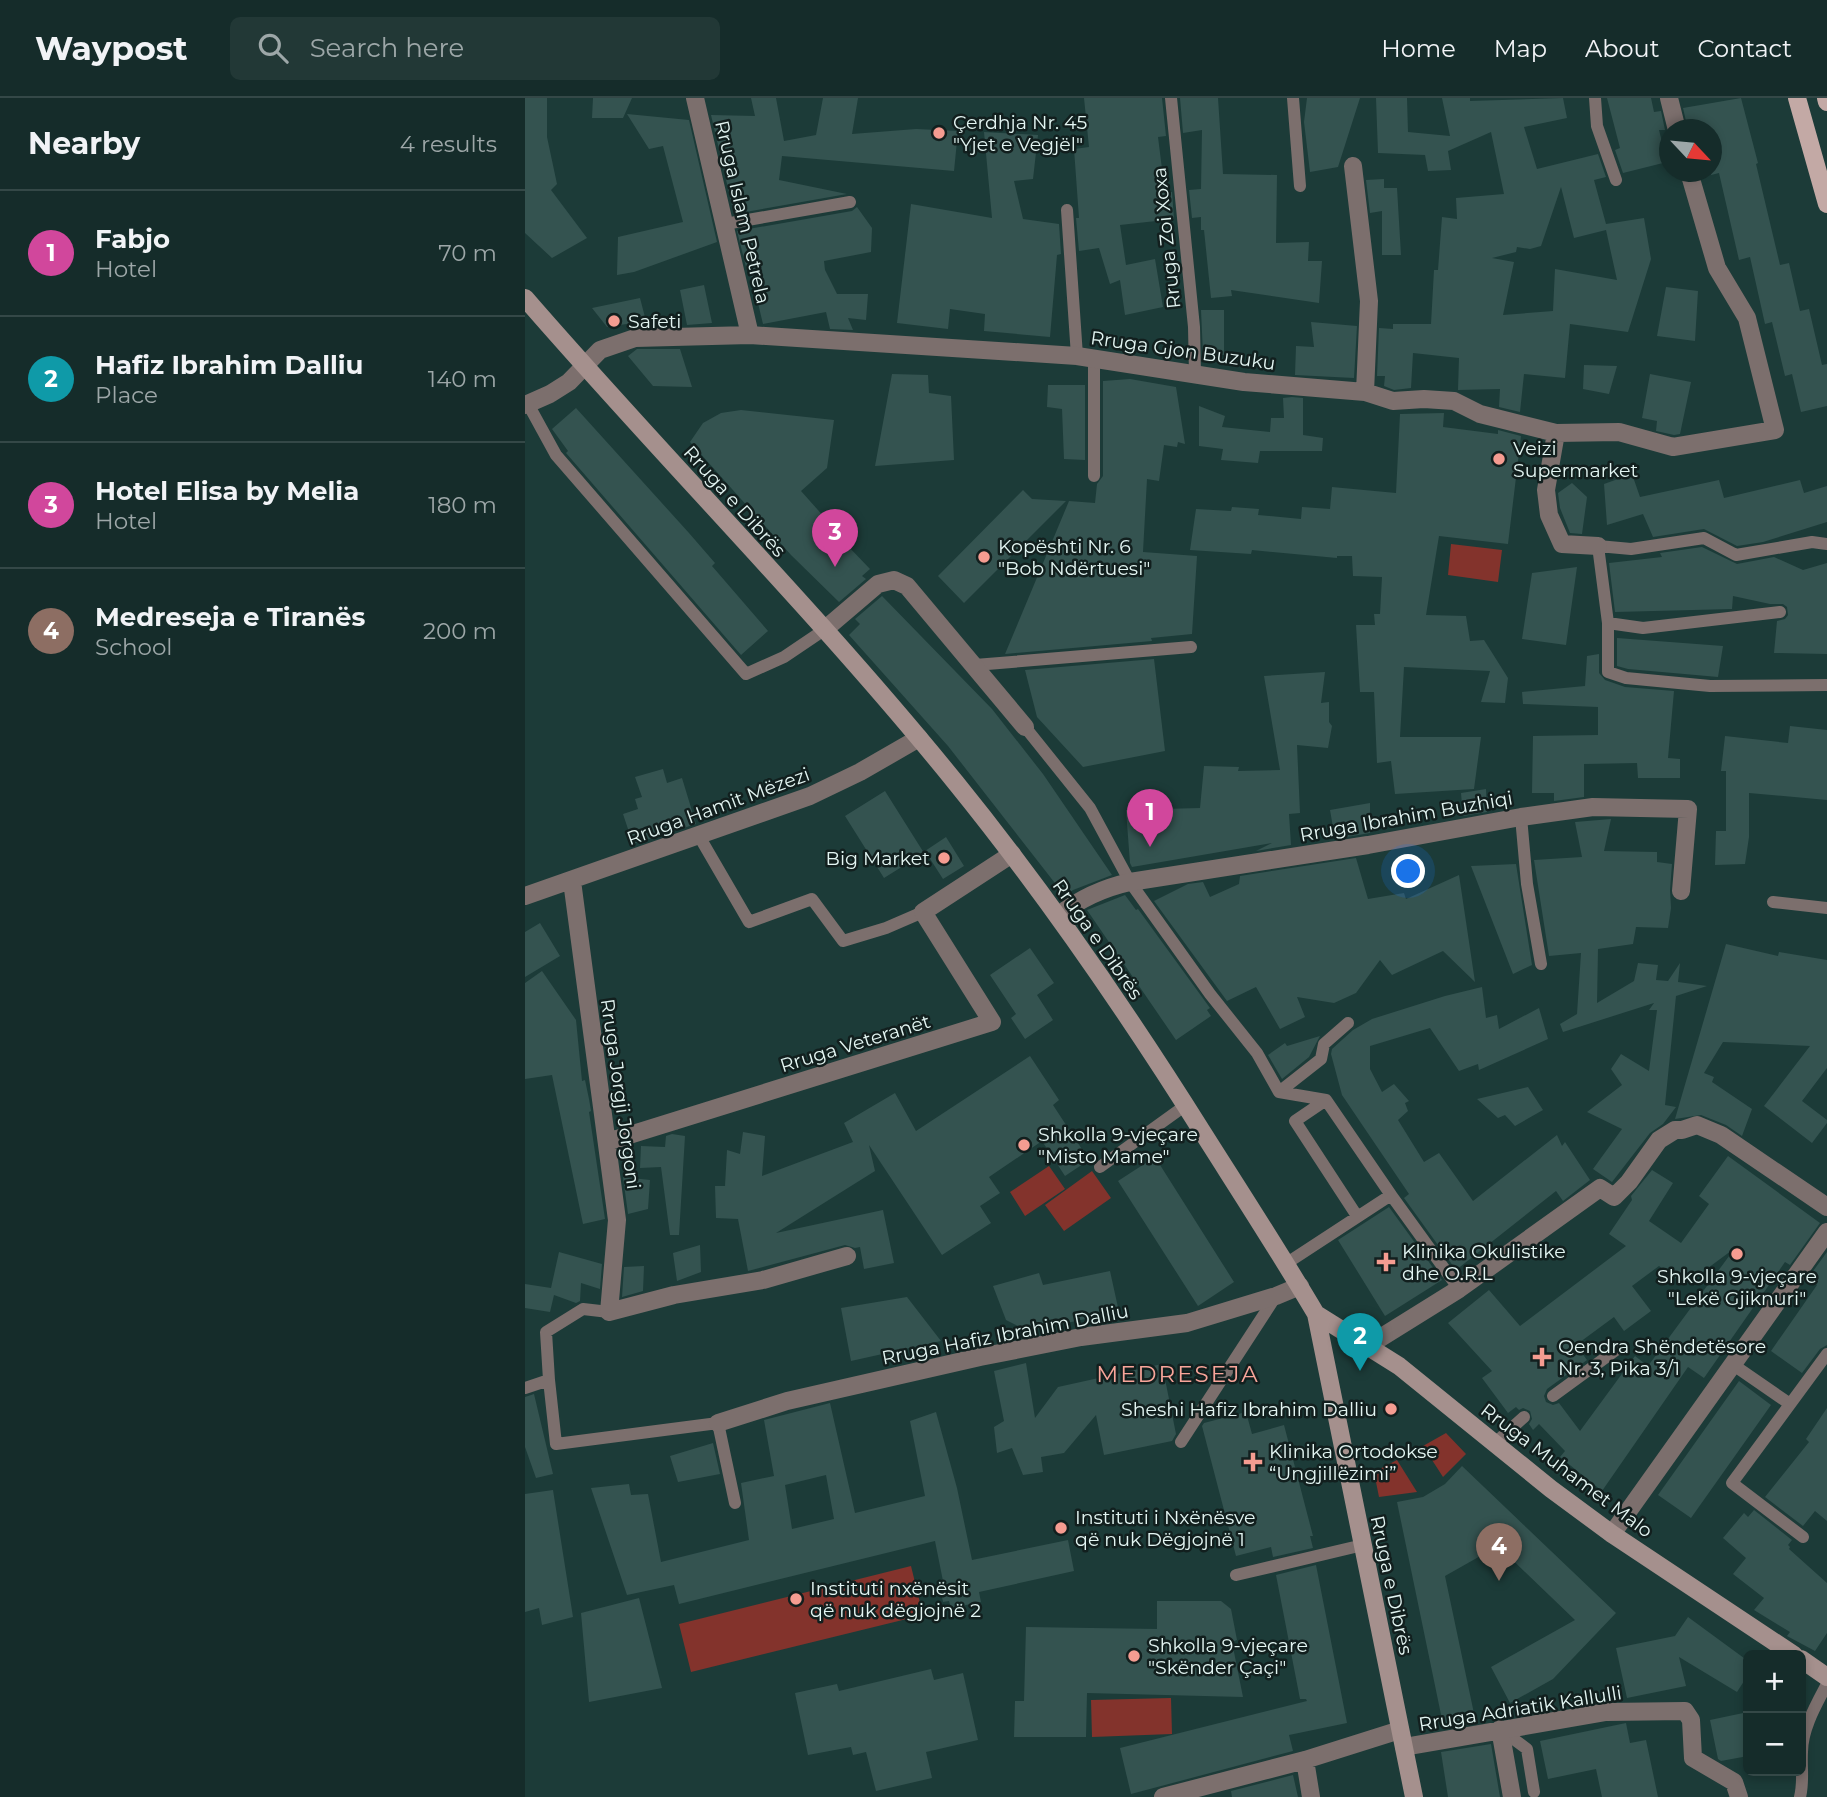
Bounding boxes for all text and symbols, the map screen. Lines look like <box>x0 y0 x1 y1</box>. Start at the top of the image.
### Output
search box <box>230 17 720 80</box>
text: Waypost <box>35 28 188 68</box>
icon: search <box>254 29 292 67</box>
text: Search here <box>310 32 464 64</box>
text: Home <box>1381 34 1456 63</box>
text: Map <box>1494 34 1547 63</box>
text: About <box>1585 34 1659 63</box>
text: Contact <box>1697 34 1792 63</box>
place label: Çerdhja Nr. 45 "Yjet e Vegjël" <box>953 111 1087 156</box>
street label: Rruga Islam Petrela <box>710 118 775 306</box>
north arrow <box>1659 119 1722 182</box>
text: Nearby <box>28 125 140 162</box>
marker: Çerdhja Nr. 45 "Yjet e Vegjël" <box>931 125 947 141</box>
text: 4 results <box>400 130 497 158</box>
street label: Rruga Zoi Xoxa <box>1148 166 1185 310</box>
text: Fabjo <box>95 223 170 255</box>
text: 1 <box>46 239 56 267</box>
text: 70 m <box>438 239 497 267</box>
text: Hotel <box>95 255 157 283</box>
place label: Safeti <box>628 310 681 333</box>
marker: Safeti <box>606 313 622 329</box>
street label: Rruga Gjon Buzuku <box>1089 326 1277 375</box>
text: Hafiz Ibrahim Dalliu <box>95 349 363 381</box>
text: 2 <box>44 365 58 393</box>
text: 140 m <box>428 365 497 393</box>
text: Place <box>95 381 158 409</box>
place label: Veizi Supermarket <box>1513 437 1639 482</box>
street label: Rruga e Dibrës <box>679 441 791 562</box>
marker: Veizi Supermarket <box>1491 451 1507 467</box>
text: Hotel Elisa by Melia <box>95 475 359 507</box>
text: 3 <box>44 491 58 519</box>
text: 180 m <box>428 491 497 519</box>
text: Hotel <box>95 507 157 535</box>
pin: 3 <box>812 509 858 567</box>
place label: Kopështi Nr. 6 "Bob Ndërtuesi" <box>998 535 1150 580</box>
marker: Kopështi Nr. 6 "Bob Ndërtuesi" <box>976 549 992 565</box>
text: Medreseja e Tiranës <box>95 601 365 633</box>
text: 4 <box>43 617 59 645</box>
text: 200 m <box>423 617 497 645</box>
text: School <box>95 633 173 661</box>
street label: Rruga Hamit Mëzezi <box>624 763 813 850</box>
street label: Rruga Ibrahim Buzhiqi <box>1298 786 1514 847</box>
pin: 1 <box>1127 789 1173 847</box>
place label: Big Market <box>826 847 930 870</box>
marker: Big Market <box>936 850 952 866</box>
your location <box>1391 854 1425 888</box>
street label: Rruga e Dibrës <box>1048 875 1148 1004</box>
street label: Rruga Jorgji Jorgoni <box>596 997 645 1191</box>
street label: Rruga Veteranët <box>777 1010 933 1077</box>
place label: Shkolla 9-vjeçare "Misto Mame" <box>1038 1123 1198 1168</box>
marker: Shkolla 9-vjeçare "Misto Mame" <box>1016 1137 1032 1153</box>
place label: Klinika Okulistike dhe O.R.L <box>1402 1240 1566 1285</box>
marker: Shkolla 9-vjeçare "Lekë Gjiknuri" <box>1729 1246 1745 1262</box>
marker: Klinika Okulistike dhe O.R.L <box>1376 1252 1396 1272</box>
place label: Shkolla 9-vjeçare "Lekë Gjiknuri" <box>1657 1265 1817 1310</box>
street label: Rruga Hafiz Ibrahim Dalliu <box>880 1299 1130 1370</box>
pin: 2 <box>1337 1313 1383 1371</box>
place label: Qendra Shëndetësore Nr. 3, Pika 3/1 <box>1558 1335 1766 1380</box>
marker: Qendra Shëndetësore Nr. 3, Pika 3/1 <box>1532 1347 1552 1367</box>
district label: MEDRESEJA <box>1096 1360 1260 1388</box>
place label: Sheshi Hafiz Ibrahim Dalliu <box>1121 1398 1377 1421</box>
street label: Rruga Muhamet Malo <box>1476 1398 1657 1543</box>
marker: Sheshi Hafiz Ibrahim Dalliu <box>1383 1401 1399 1417</box>
place label: Klinika Ortodokse “Ungjillëzimi” <box>1269 1440 1438 1485</box>
marker: Klinika Ortodokse “Ungjillëzimi” <box>1243 1452 1263 1472</box>
place label: Instituti i Nxënësve që nuk Dëgjojnë 1 <box>1075 1506 1256 1551</box>
street label: Rruga e Dibrës <box>1366 1513 1417 1657</box>
marker: Instituti i Nxënësve që nuk Dëgjojnë 1 <box>1053 1520 1069 1536</box>
pin: 4 <box>1476 1523 1522 1581</box>
place label: Instituti nxënësit që nuk dëgjojnë 2 <box>810 1577 981 1622</box>
marker: Instituti nxënësit që nuk dëgjojnë 2 <box>788 1591 804 1607</box>
place label: Shkolla 9-vjeçare "Skënder Çaçi" <box>1148 1634 1308 1679</box>
marker: Shkolla 9-vjeçare "Skënder Çaçi" <box>1126 1648 1142 1664</box>
map controls <box>1743 1650 1806 1776</box>
button: + <box>1743 1650 1806 1713</box>
street label: Rruga Adriatik Kallulli <box>1417 1681 1623 1736</box>
button: − <box>1743 1713 1806 1776</box>

